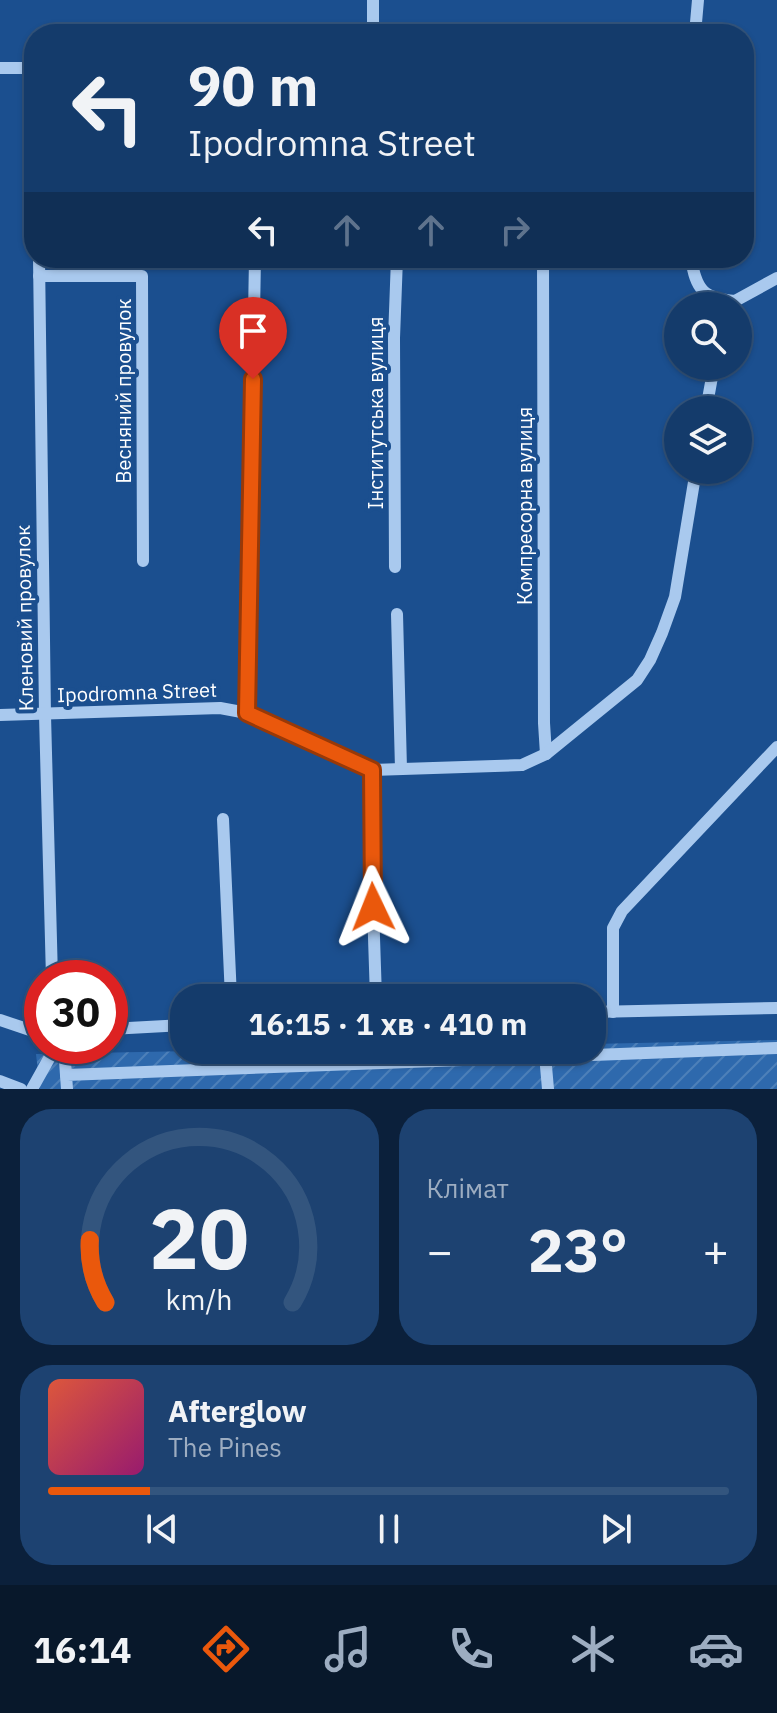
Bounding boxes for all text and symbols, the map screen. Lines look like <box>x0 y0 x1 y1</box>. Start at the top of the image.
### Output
text: 90 m <box>188 49 318 121</box>
icon: left <box>56 56 160 160</box>
text: Ipodromna Street <box>188 119 476 166</box>
icon: left <box>241 208 285 252</box>
icon: ahead <box>325 208 369 252</box>
icon: ahead <box>409 208 453 252</box>
icon: right <box>493 208 537 252</box>
map controls <box>664 292 752 484</box>
button: search <box>664 292 752 380</box>
pin <box>219 297 287 379</box>
street label: Весняний провулок <box>110 299 137 483</box>
icon: arrive <box>231 309 275 353</box>
street label: Інститутська вулиця <box>362 316 389 510</box>
button: layers <box>664 396 752 484</box>
street label: Компресорна вулиця <box>511 407 538 605</box>
street label: Кленовий провулок <box>9 525 39 711</box>
street label: Ipodromna Street <box>57 676 217 708</box>
position arrow <box>331 865 415 949</box>
speed limit sign: 30 <box>24 960 128 1064</box>
text: 16:15 · 1 хв · 410 m <box>249 1004 527 1043</box>
text: Клімат <box>427 1171 509 1205</box>
text: 20 <box>149 1184 249 1292</box>
text: 23° <box>528 1210 628 1289</box>
text: − <box>427 1222 453 1279</box>
text: + <box>703 1222 729 1279</box>
text: km/h <box>166 1281 233 1318</box>
text: Afterglow <box>168 1391 307 1430</box>
text: The Pines <box>168 1430 282 1464</box>
icon: previous <box>140 1507 184 1551</box>
icon: pause <box>367 1507 411 1551</box>
icon: next <box>594 1507 638 1551</box>
icon: directions <box>198 1621 254 1677</box>
icon: music <box>320 1621 376 1677</box>
icon: phone <box>443 1621 499 1677</box>
icon: climate <box>565 1621 621 1677</box>
icon: car <box>688 1621 744 1677</box>
text: 16:14 <box>33 1626 132 1673</box>

